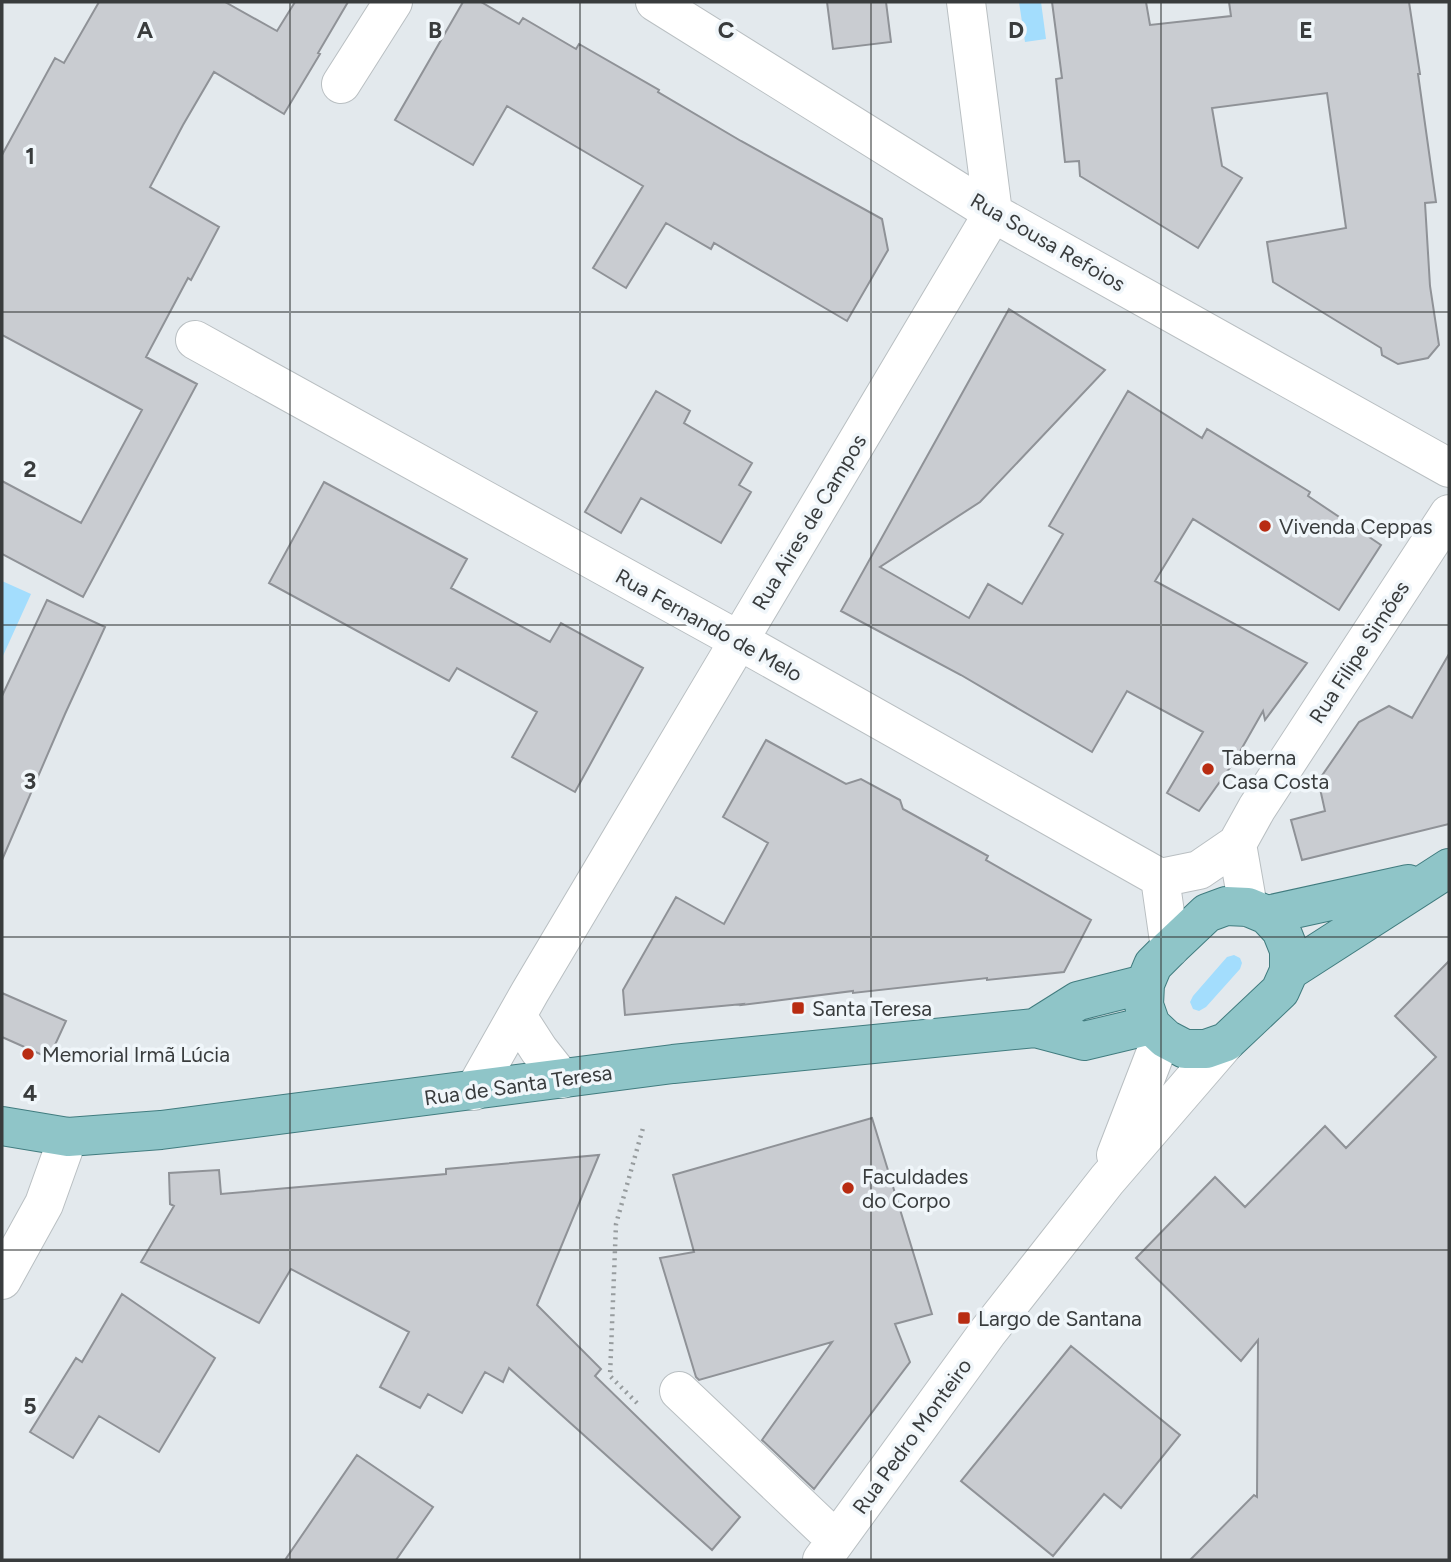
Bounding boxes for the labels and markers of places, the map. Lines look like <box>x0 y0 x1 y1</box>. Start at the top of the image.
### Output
place label: Vivenda Ceppas <box>1279 514 1432 539</box>
marker: Vivenda Ceppas <box>1257 518 1273 534</box>
place label: Taberna Casa Costa <box>1222 745 1329 794</box>
marker: Taberna Casa Costa <box>1200 761 1216 777</box>
place label: Santa Teresa <box>812 996 932 1021</box>
marker: Santa Teresa <box>790 1000 806 1016</box>
place label: Memorial Irmã Lúcia <box>42 1042 230 1067</box>
marker: Memorial Irmã Lúcia <box>20 1046 36 1062</box>
place label: Faculdades do Corpo <box>862 1164 968 1213</box>
marker: Faculdades do Corpo <box>840 1180 856 1196</box>
place label: Largo de Santana <box>978 1306 1142 1331</box>
marker: Largo de Santana <box>956 1310 972 1326</box>

